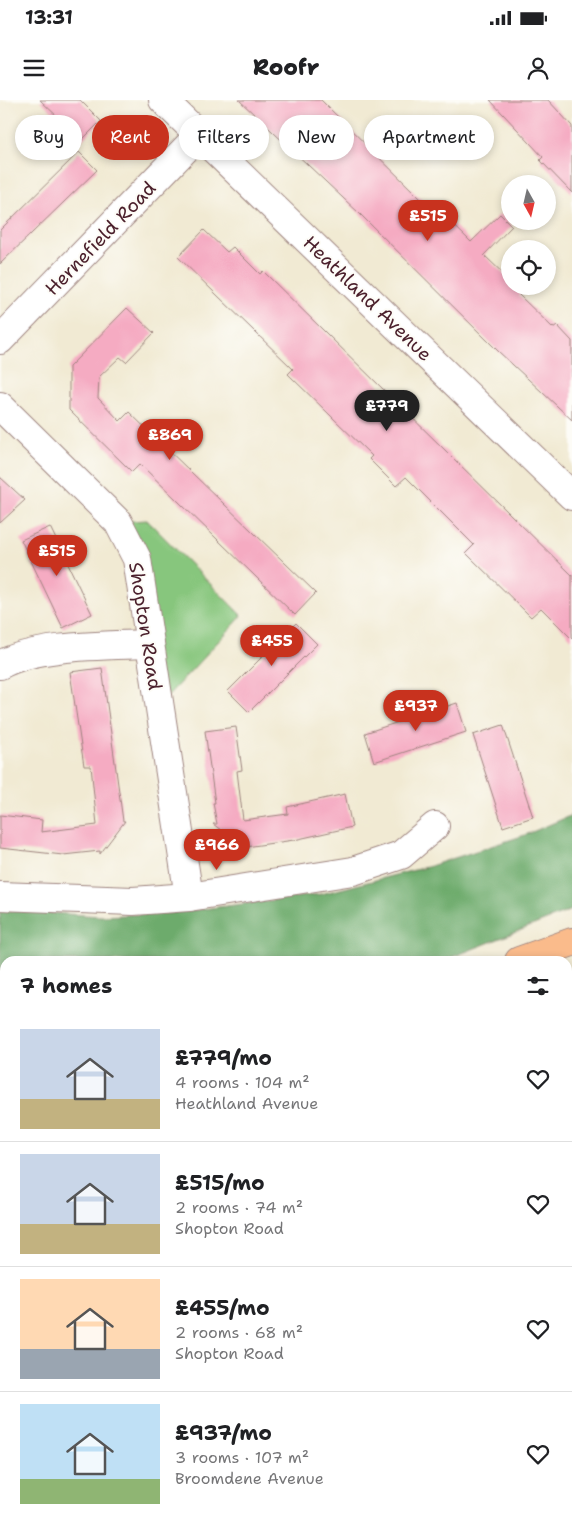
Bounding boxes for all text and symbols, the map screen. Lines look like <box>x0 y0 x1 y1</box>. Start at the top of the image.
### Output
text: 13:31 <box>25 5 73 30</box>
text: Roofr <box>253 53 319 82</box>
icon: menu <box>20 54 48 82</box>
icon: person <box>524 54 552 82</box>
chip: Buy <box>15 115 82 160</box>
chip: Rent <box>92 115 169 160</box>
chip: Filters <box>179 115 269 160</box>
chip: New <box>279 115 354 160</box>
chip: Apartment <box>364 115 494 160</box>
north arrow <box>501 175 556 230</box>
map controls <box>501 175 556 295</box>
street label: Hernefield Road <box>40 176 161 301</box>
pin: £515 <box>398 200 458 242</box>
text: £515 <box>409 205 447 226</box>
street label: Heathland Avenue <box>298 230 438 366</box>
button: locate <box>501 240 556 295</box>
pin: £779 <box>357 390 417 432</box>
text: £779 <box>365 395 409 416</box>
pin: £869 <box>140 418 200 461</box>
text: £869 <box>148 424 192 445</box>
pin: £515 <box>27 534 87 577</box>
text: £515 <box>38 540 76 561</box>
street label: Shopton Road <box>123 560 168 692</box>
pin: £455 <box>242 624 302 667</box>
text: £455 <box>251 630 293 651</box>
pin: £937 <box>386 690 446 732</box>
text: £937 <box>394 695 438 716</box>
pin: £966 <box>187 828 247 871</box>
text: £966 <box>195 834 239 855</box>
text: 7 homes <box>20 972 112 1000</box>
icon: filters <box>524 972 552 1000</box>
text: £779/mo <box>175 1044 272 1072</box>
icon: home <box>60 1049 120 1109</box>
icon: heart <box>524 1065 552 1093</box>
text: 4 rooms · 104 m² <box>175 1072 310 1093</box>
text: Heathland Avenue <box>175 1093 318 1114</box>
text: £515/mo <box>175 1169 265 1197</box>
icon: home <box>60 1174 120 1234</box>
icon: heart <box>524 1190 552 1218</box>
text: 2 rooms · 74 m² <box>175 1197 303 1218</box>
text: Shopton Road <box>175 1218 284 1239</box>
text: £455/mo <box>175 1294 270 1322</box>
icon: home <box>60 1299 120 1359</box>
icon: heart <box>524 1315 552 1343</box>
text: 2 rooms · 68 m² <box>175 1322 303 1343</box>
text: Shopton Road <box>175 1343 284 1364</box>
text: £937/mo <box>175 1419 272 1447</box>
icon: home <box>60 1424 120 1484</box>
icon: heart <box>524 1440 552 1468</box>
text: 3 rooms · 107 m² <box>175 1447 309 1468</box>
text: Broomdene Avenue <box>175 1468 324 1489</box>

